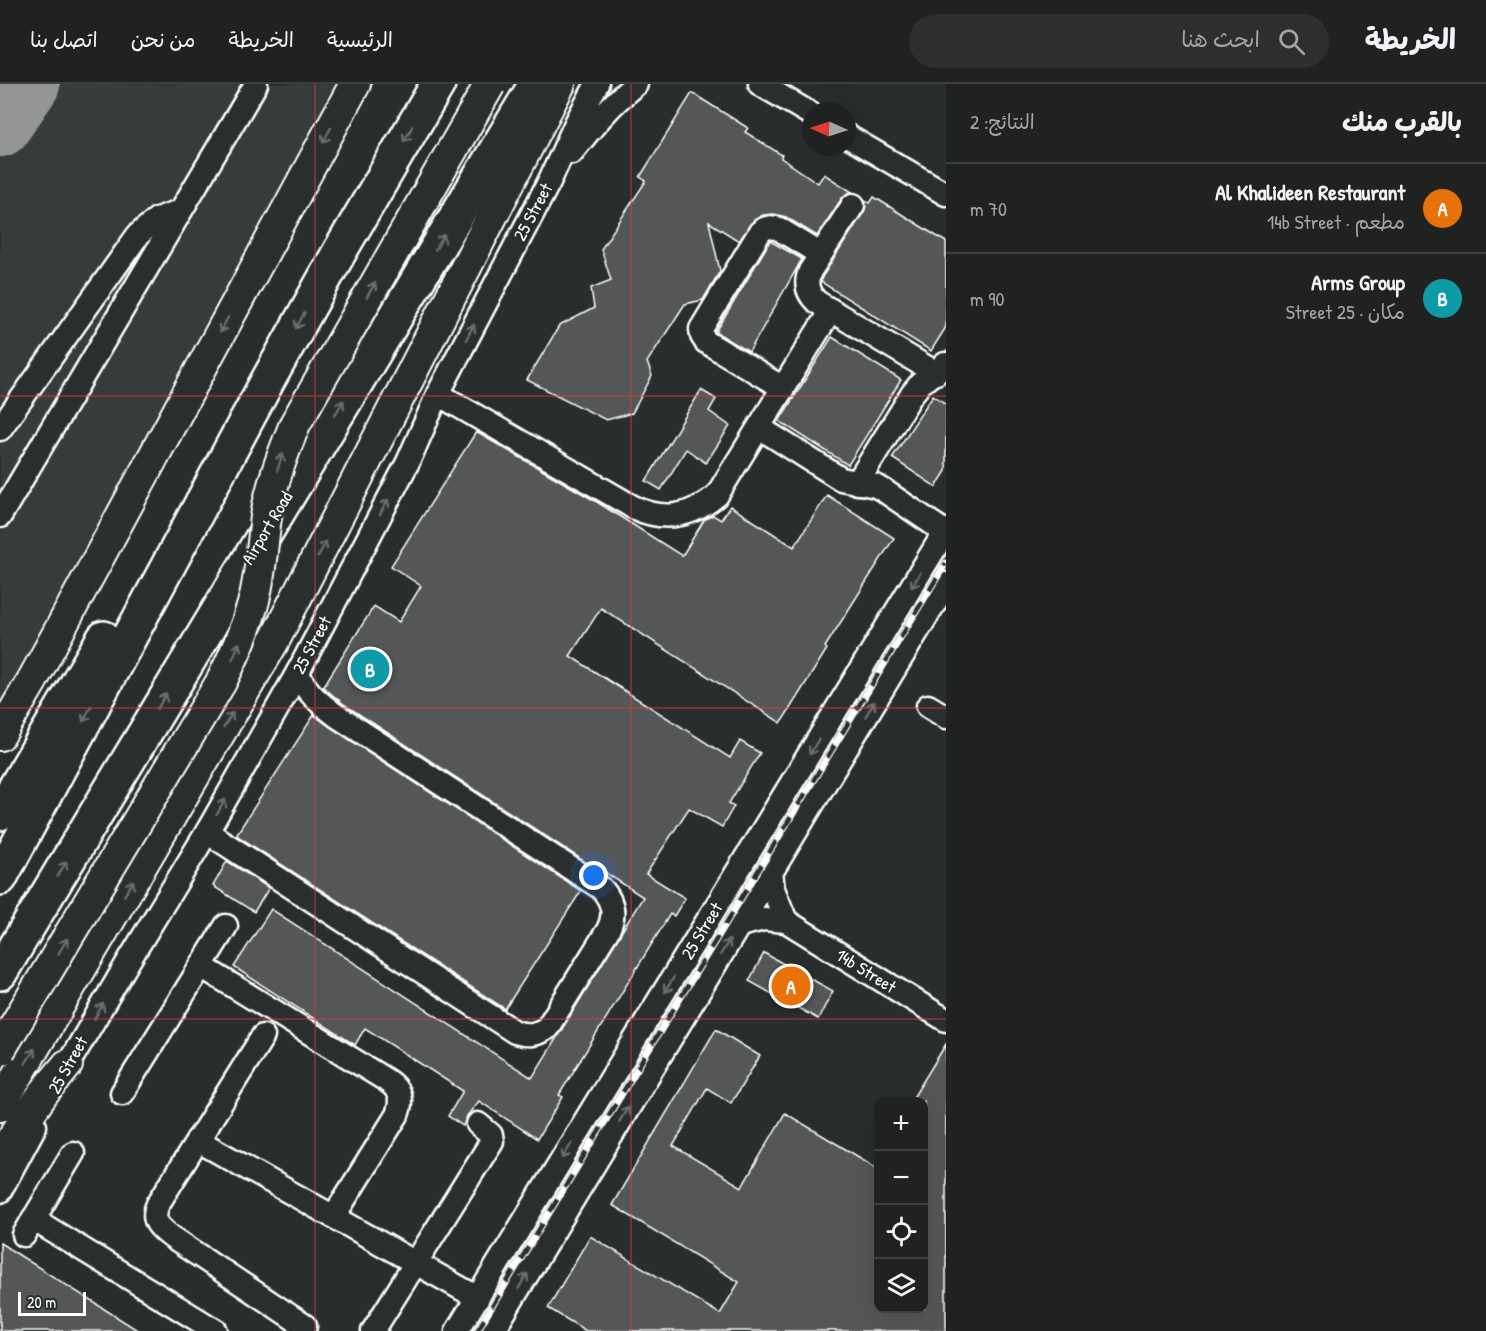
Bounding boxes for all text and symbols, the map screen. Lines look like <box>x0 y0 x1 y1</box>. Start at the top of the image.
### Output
search box <box>909 14 1329 68</box>
text: الخريطة <box>1365 20 1456 58</box>
text: ابحث هنا <box>1181 24 1260 54</box>
text: اتصل بنا <box>30 25 98 54</box>
text: من نحن <box>131 25 195 54</box>
text: الخريطة <box>228 25 294 54</box>
text: الرئيسية <box>327 25 393 54</box>
icon: search <box>1275 25 1308 58</box>
north arrow <box>802 102 856 156</box>
text: بالقرب منك <box>1342 104 1462 139</box>
text: النتائج: 2 <box>970 108 1035 135</box>
one-way arrow <box>402 125 414 142</box>
one-way arrow <box>321 126 333 143</box>
text: Al Khalideen Restaurant <box>1215 177 1405 207</box>
street label: 25 Street <box>507 178 559 245</box>
text: 70 m <box>970 195 1007 222</box>
text: A <box>1438 195 1447 222</box>
text: مطعم · 14b Street <box>1267 208 1405 235</box>
one-way arrow <box>434 234 446 251</box>
text: Arms Group <box>1311 267 1405 297</box>
one-way arrow <box>366 282 378 299</box>
text: 90 m <box>970 285 1005 312</box>
text: B <box>1437 285 1448 312</box>
text: مكان · 25 Street <box>1286 298 1405 325</box>
one-way arrow <box>294 313 306 330</box>
one-way arrow <box>218 316 230 333</box>
one-way arrow <box>464 324 476 341</box>
one-way arrow <box>333 400 345 417</box>
one-way arrow <box>275 453 286 472</box>
street label: Airport Road <box>235 486 298 569</box>
one-way arrow <box>378 499 390 516</box>
one-way arrow <box>317 541 329 559</box>
one-way arrow <box>909 571 921 588</box>
street label: 25 Street <box>286 611 338 678</box>
one-way arrow <box>231 642 242 661</box>
pin: B <box>350 646 389 692</box>
one-way arrow <box>157 693 169 710</box>
one-way arrow <box>865 701 877 718</box>
one-way arrow <box>81 705 92 723</box>
one-way arrow <box>222 712 234 729</box>
one-way arrow <box>808 738 820 755</box>
one-way arrow <box>216 799 227 817</box>
one-way arrow <box>57 861 69 878</box>
your location <box>579 861 608 890</box>
one-way arrow <box>123 880 135 897</box>
street label: 25 Street <box>675 897 729 964</box>
one-way arrow <box>57 938 69 955</box>
one-way arrow <box>720 939 732 956</box>
street label: 14b Street <box>831 942 902 999</box>
pin: A <box>772 964 810 1008</box>
one-way arrow <box>662 976 674 993</box>
one-way arrow <box>94 1003 106 1020</box>
street label: 25 Street <box>42 1031 94 1098</box>
one-way arrow <box>24 1048 36 1065</box>
map controls <box>874 1097 928 1313</box>
button: + <box>874 1097 928 1151</box>
one-way arrow <box>619 1106 631 1123</box>
one-way arrow <box>561 1142 573 1159</box>
button: − <box>874 1151 928 1205</box>
button: locate <box>874 1205 928 1259</box>
button: layers <box>874 1259 928 1313</box>
one-way arrow <box>518 1273 530 1290</box>
scale bar <box>18 1289 86 1316</box>
text: 20 m <box>27 1291 56 1313</box>

